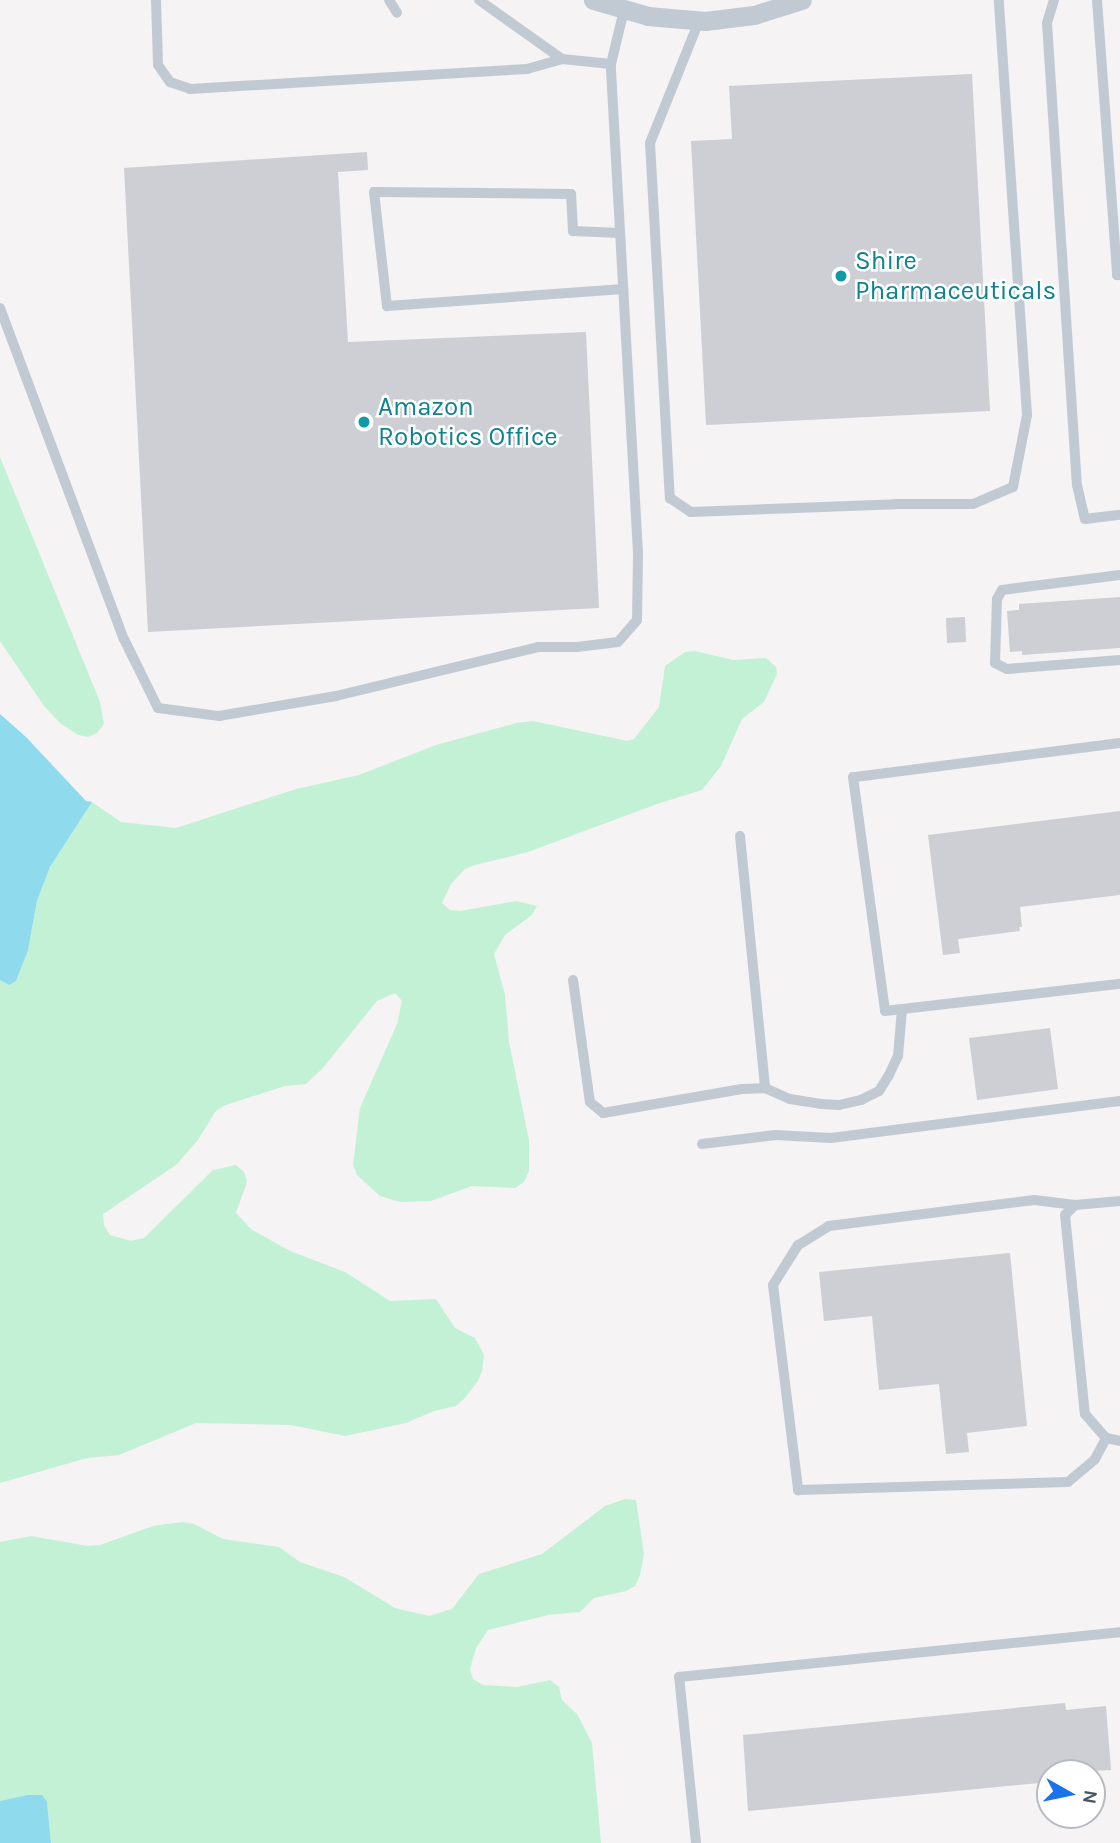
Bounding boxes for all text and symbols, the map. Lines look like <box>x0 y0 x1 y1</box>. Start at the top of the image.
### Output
place label: Shire Pharmaceuticals <box>855 245 1056 306</box>
marker: Shire Pharmaceuticals <box>833 268 849 284</box>
place label: Amazon Robotics Office <box>378 391 558 452</box>
marker: Amazon Robotics Office <box>356 414 372 430</box>
north arrow <box>1036 1759 1106 1829</box>
text: N <box>1078 1789 1102 1805</box>

